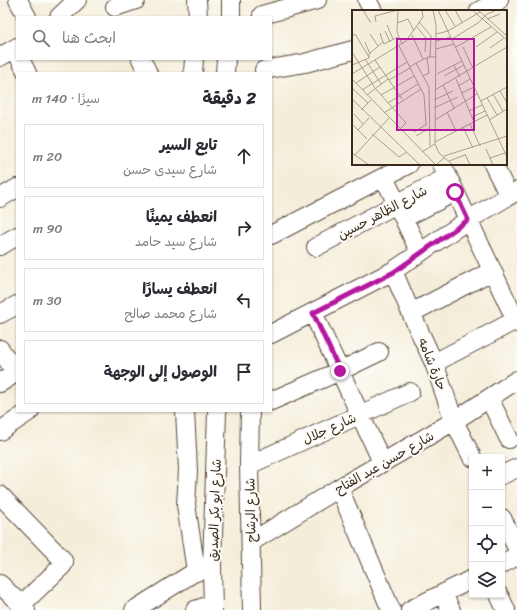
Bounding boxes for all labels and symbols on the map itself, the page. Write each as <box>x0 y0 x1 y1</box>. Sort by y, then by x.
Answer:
inset map <box>352 10 507 165</box>
street label: شارع الظاهر حسين <box>333 179 431 246</box>
route start <box>446 183 464 201</box>
street label: حارة شامه <box>411 334 454 394</box>
route end <box>331 362 349 380</box>
street label: شارع جلال <box>298 406 360 451</box>
street label: شارع حسن عبد الفتاح <box>330 424 438 500</box>
street label: شارع ابو بكر الصديق <box>201 458 228 562</box>
street label: شارع الرشاح <box>238 477 263 543</box>

